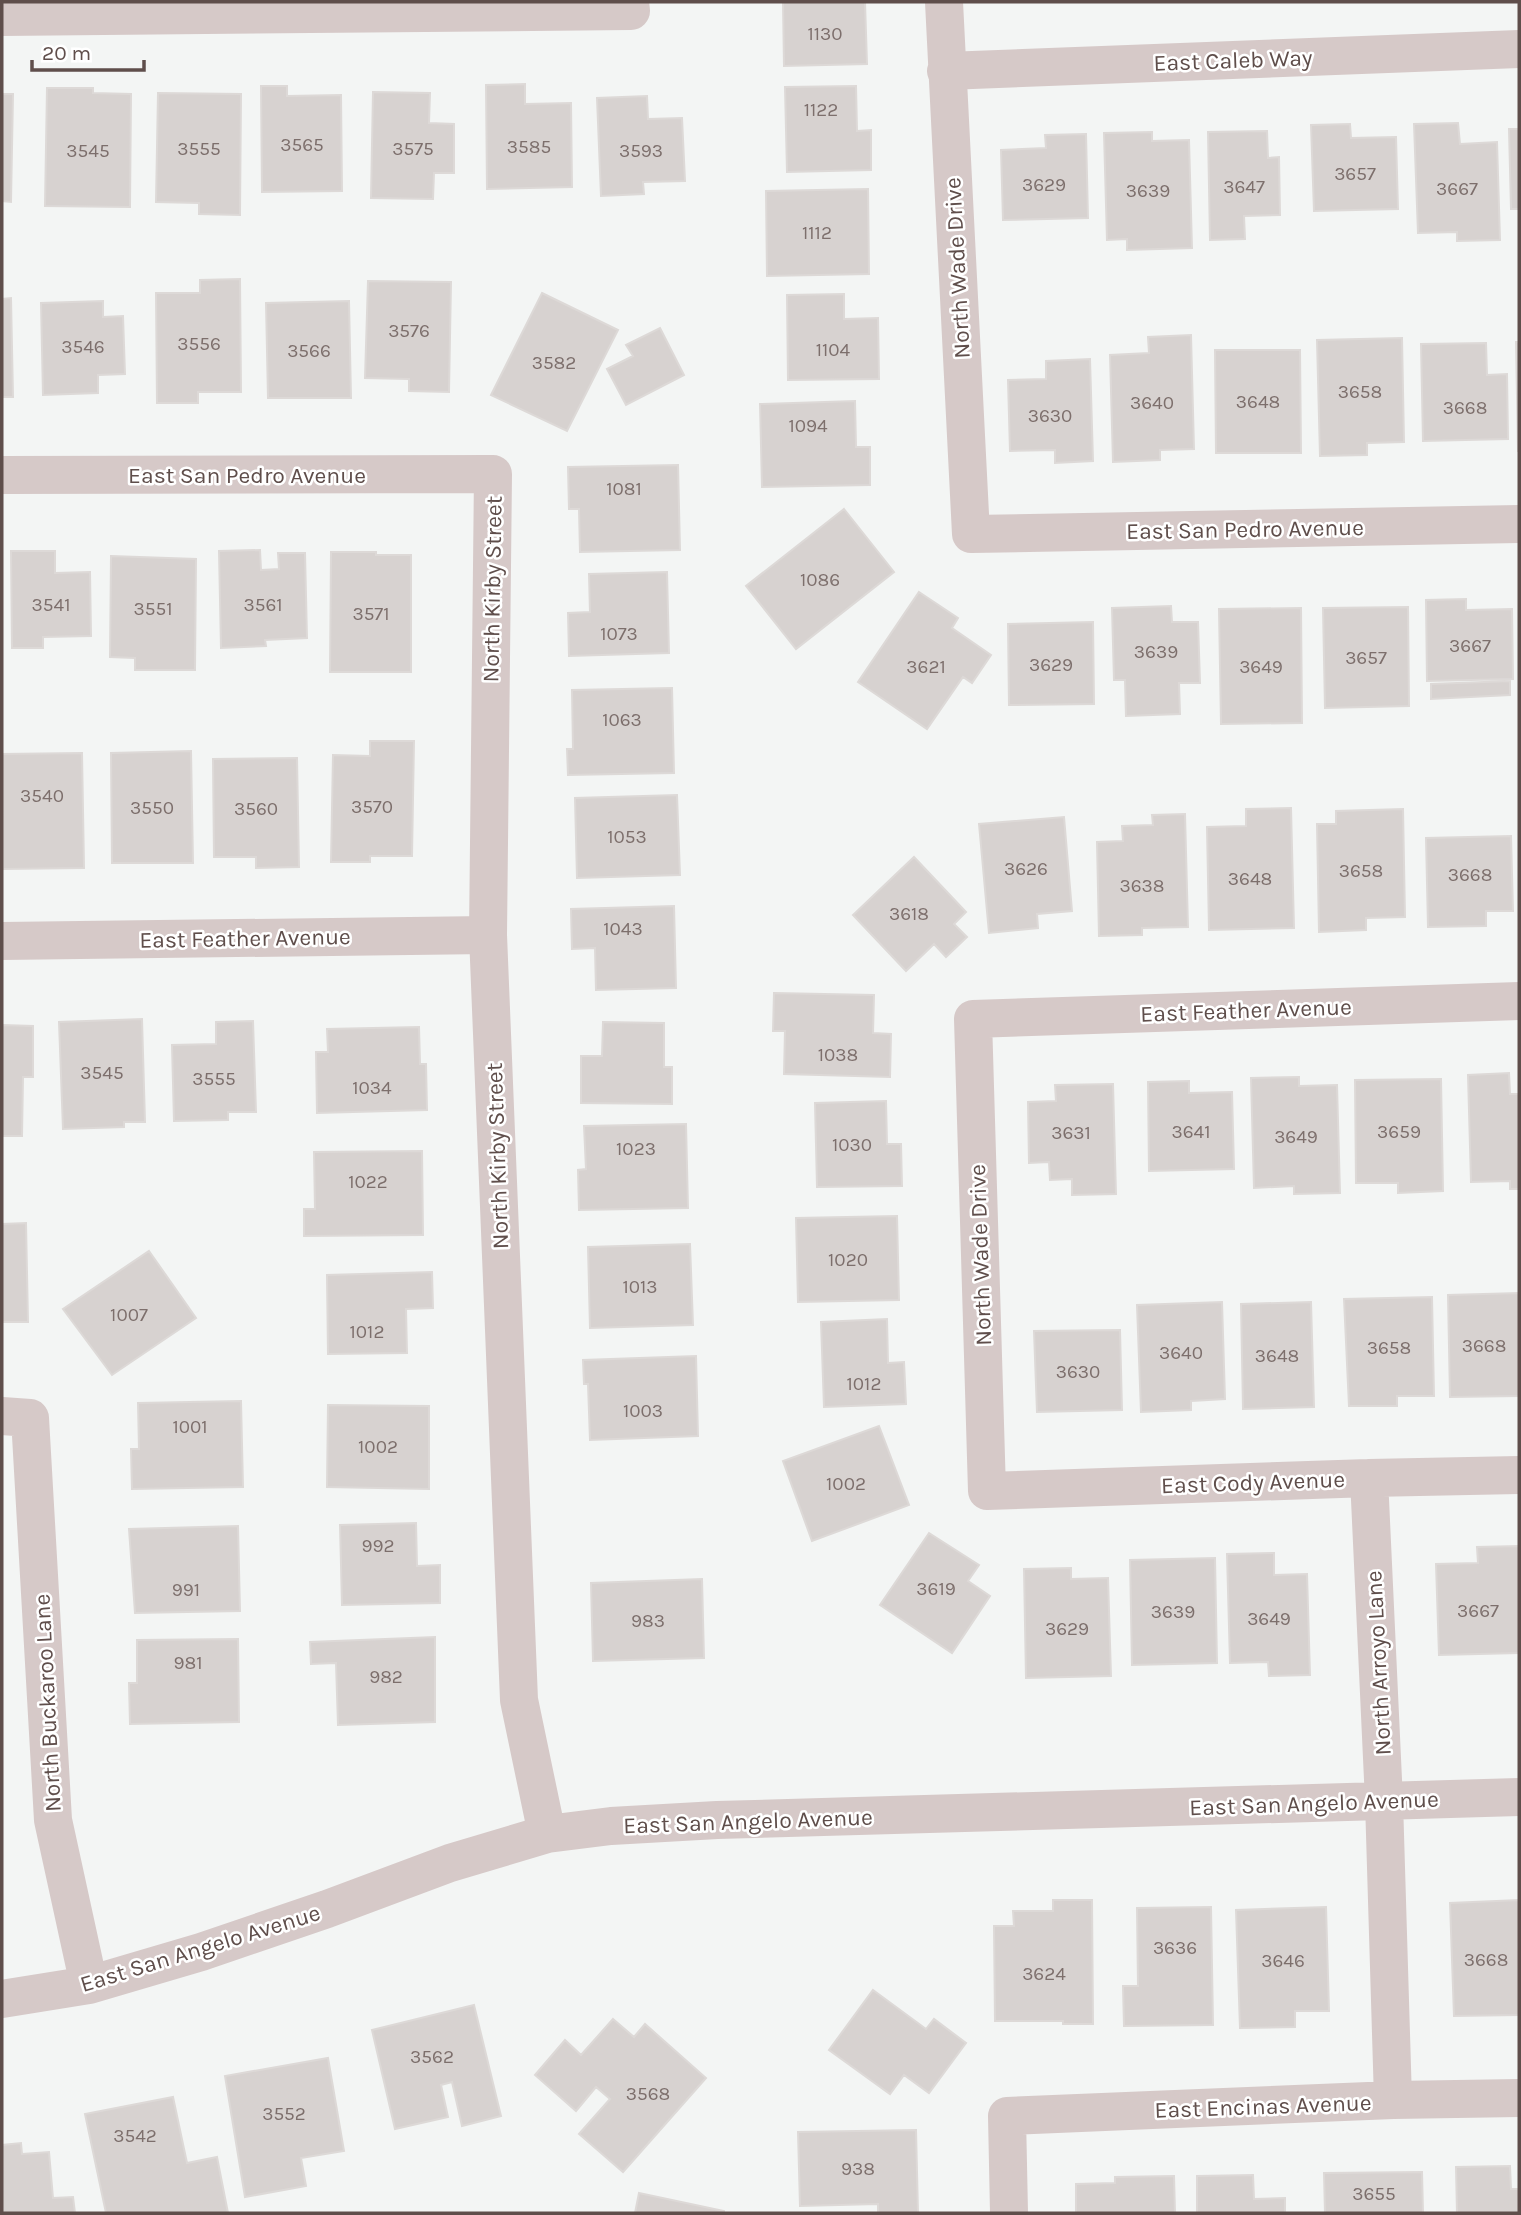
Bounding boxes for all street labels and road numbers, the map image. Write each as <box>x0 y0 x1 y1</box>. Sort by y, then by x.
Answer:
street label: East Caleb Way <box>1153 44 1313 77</box>
street label: North Wade Drive <box>939 177 976 359</box>
street label: East San Pedro Avenue <box>128 462 366 489</box>
street label: North Kirby Street <box>477 495 508 683</box>
street label: East San Pedro Avenue <box>1126 514 1364 545</box>
street label: East Feather Avenue <box>139 923 351 954</box>
street label: East Feather Avenue <box>1140 993 1352 1028</box>
street label: North Kirby Street <box>481 1062 514 1250</box>
street label: North Wade Drive <box>964 1164 997 1346</box>
street label: East Cody Avenue <box>1161 1466 1345 1499</box>
street label: North Arroyo Lane <box>1360 1570 1397 1756</box>
street label: North Buckaroo Lane <box>28 1593 67 1813</box>
street label: East San Angelo Avenue <box>1189 1786 1439 1821</box>
street label: East San Angelo Avenue <box>623 1804 873 1839</box>
street label: East San Angelo Avenue <box>77 1899 324 1998</box>
street label: East Encinas Avenue <box>1154 2089 1372 2124</box>

